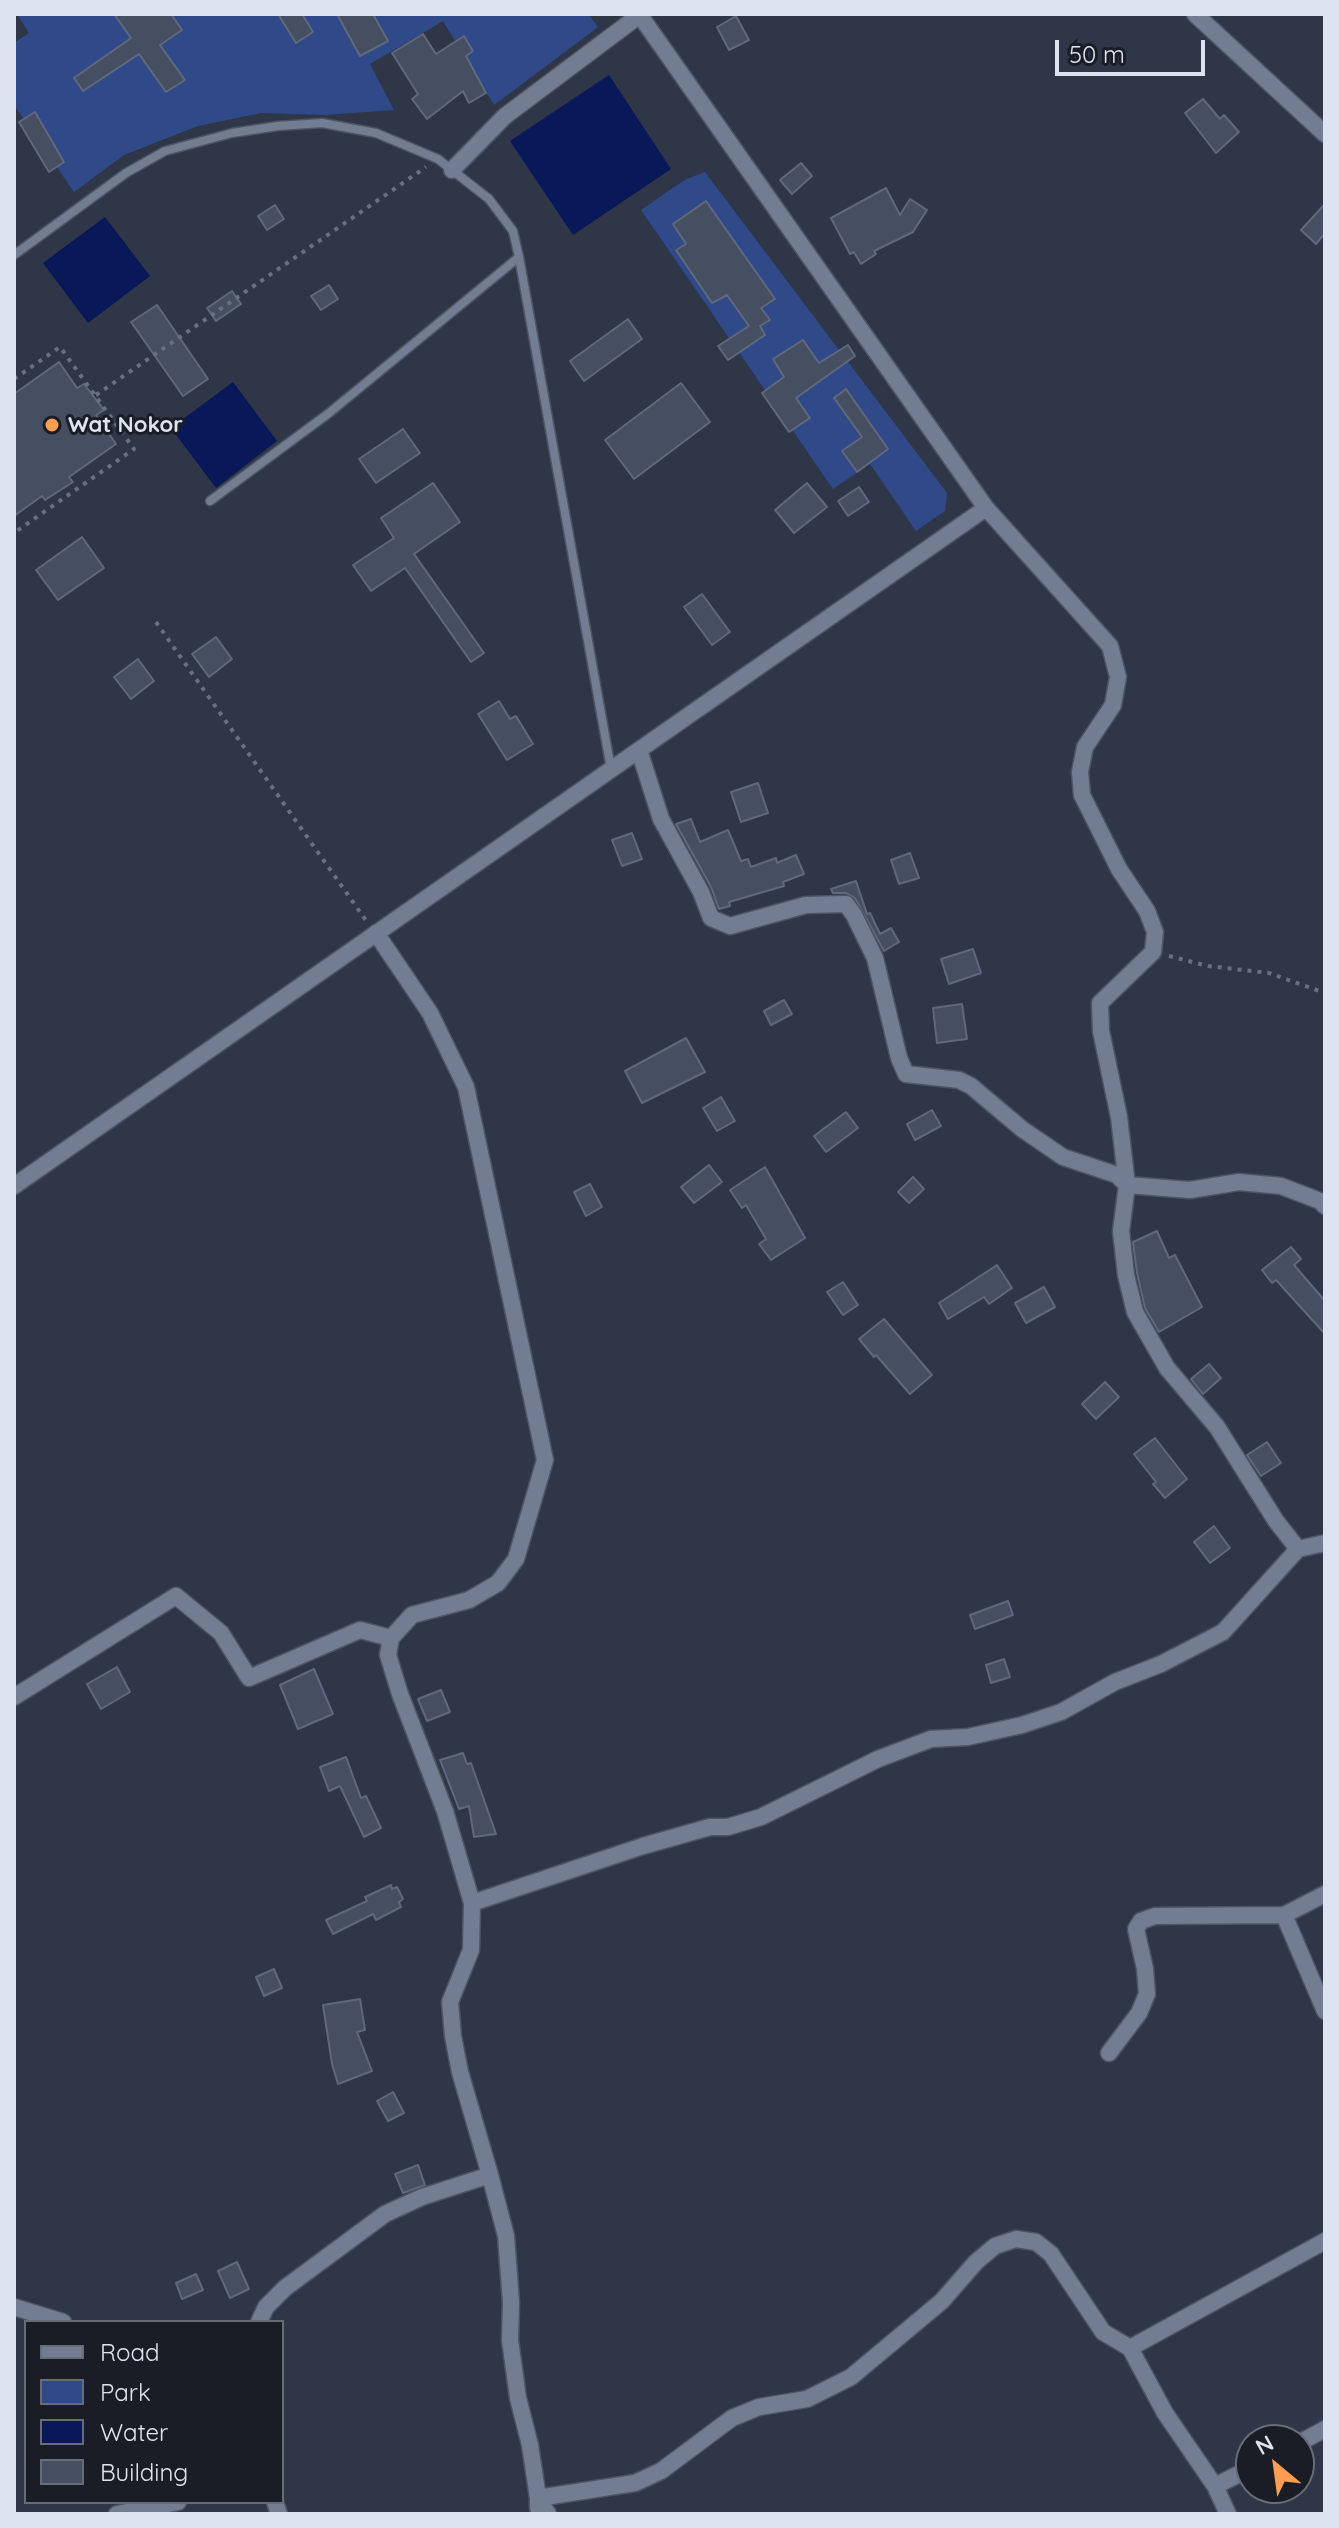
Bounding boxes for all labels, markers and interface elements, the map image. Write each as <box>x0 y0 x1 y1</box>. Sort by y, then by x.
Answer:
scale bar <box>1059 24 1209 74</box>
text: 50 m <box>1069 39 1125 69</box>
place label: Wat Nokor <box>68 412 183 438</box>
marker: Wat Nokor <box>43 416 61 434</box>
legend <box>24 2320 284 2504</box>
text: Road <box>100 2337 160 2367</box>
text: Park <box>100 2377 151 2407</box>
text: Water <box>100 2417 168 2447</box>
north arrow <box>1235 2424 1315 2504</box>
text: N <box>1250 2429 1278 2461</box>
text: Building <box>100 2457 188 2487</box>

